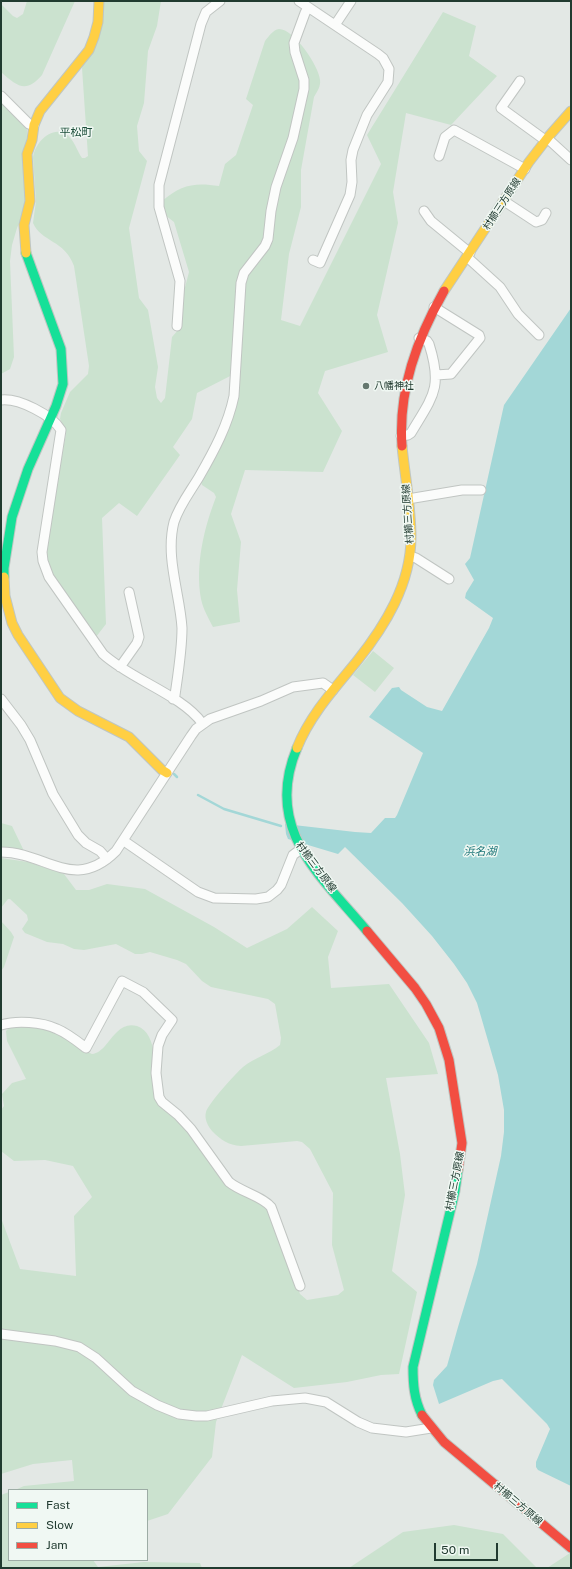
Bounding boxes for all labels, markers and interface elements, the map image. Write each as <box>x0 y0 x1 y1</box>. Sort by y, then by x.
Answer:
district label: 平松町 <box>60 126 92 140</box>
street label: 村櫛三方原線 <box>481 176 523 232</box>
place label: 八幡神社 <box>374 380 414 392</box>
marker: 八幡神社 <box>361 381 371 391</box>
street label: 村櫛三方原線 <box>400 484 416 544</box>
street label: 村櫛三方原線 <box>293 839 339 895</box>
water label: 浜名湖 <box>464 845 496 859</box>
street label: 村櫛三方原線 <box>443 1150 467 1212</box>
street label: 村櫛三方原線 <box>491 1480 545 1528</box>
legend <box>8 1489 148 1561</box>
text: Fast <box>46 1498 70 1512</box>
text: Slow <box>46 1518 73 1532</box>
scale bar <box>436 1535 500 1561</box>
text: Jam <box>46 1538 68 1552</box>
text: 50 m <box>441 1543 469 1557</box>

